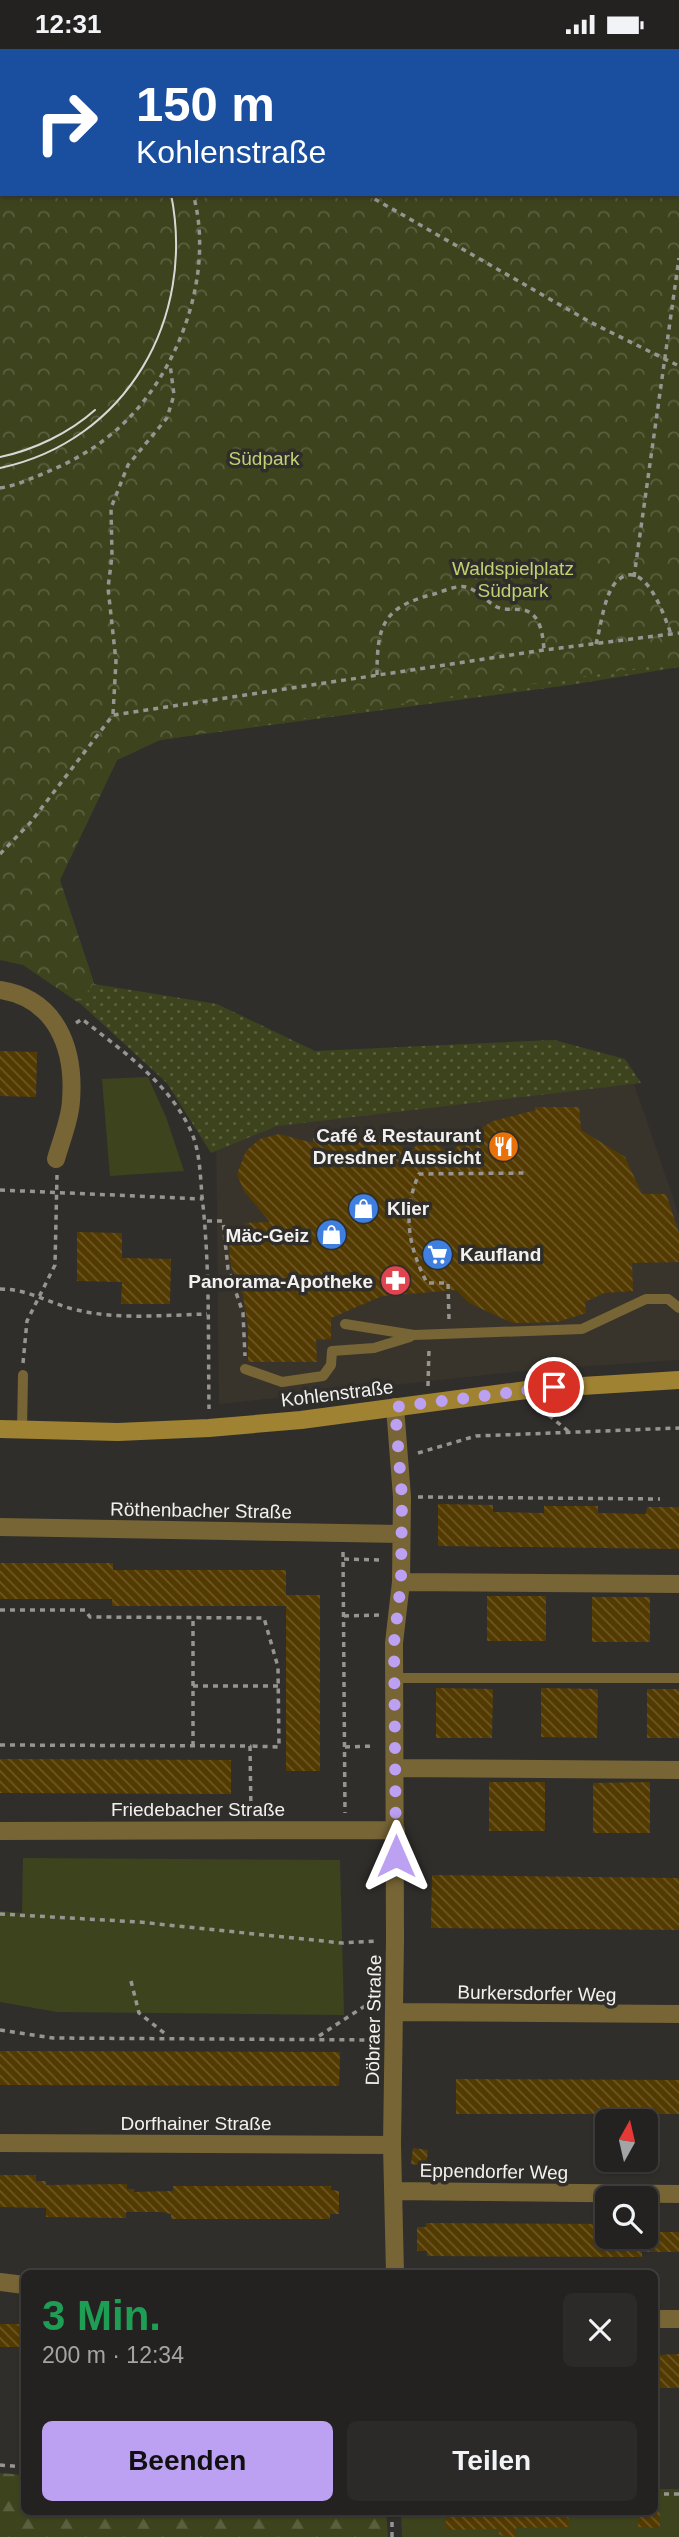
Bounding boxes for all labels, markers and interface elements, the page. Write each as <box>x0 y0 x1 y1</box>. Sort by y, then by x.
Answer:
text: 12:31 <box>35 9 102 39</box>
icon: right <box>21 77 112 168</box>
text: 150 m <box>136 77 275 131</box>
text: Kohlenstraße <box>136 134 326 170</box>
park label: Südpark <box>229 448 300 469</box>
park label: Waldspielplatz Südpark <box>452 558 574 601</box>
place label: Café & Restaurant Dresdner Aussicht <box>313 1125 482 1168</box>
restaurant icon: Café & Restaurant Dresdner Aussicht <box>487 1129 521 1163</box>
shop icon: Klier <box>347 1191 381 1225</box>
place label: Klier <box>387 1198 430 1219</box>
shop icon: Mäc-Geiz <box>315 1218 349 1252</box>
place label: Mäc-Geiz <box>226 1225 309 1246</box>
supermarket icon: Kaufland <box>420 1237 454 1271</box>
place label: Kaufland <box>460 1244 541 1265</box>
pharmacy icon: Panorama-Apotheke <box>379 1264 413 1298</box>
place label: Panorama-Apotheke <box>188 1271 373 1292</box>
pin <box>524 1357 584 1417</box>
icon: arrive <box>535 1368 573 1406</box>
street label: Kohlenstraße <box>280 1376 394 1411</box>
street label: Röthenbacher Straße <box>110 1498 292 1523</box>
street label: Friedebacher Straße <box>111 1799 285 1820</box>
position arrow <box>359 1819 433 1893</box>
street label: Döbraer Straße <box>362 1954 385 2086</box>
street label: Burkersdorfer Weg <box>457 1982 617 2005</box>
north arrow <box>595 2109 658 2172</box>
map controls <box>595 2109 658 2249</box>
street label: Dorfhainer Straße <box>120 2113 272 2134</box>
street label: Eppendorfer Weg <box>420 2160 568 2183</box>
button: search <box>595 2186 658 2249</box>
text: 3 Min. <box>42 2292 161 2339</box>
button: close <box>563 2293 637 2367</box>
text: 200 m · 12:34 <box>42 2342 184 2368</box>
button: Beenden <box>42 2421 333 2501</box>
button: Teilen <box>347 2421 637 2501</box>

